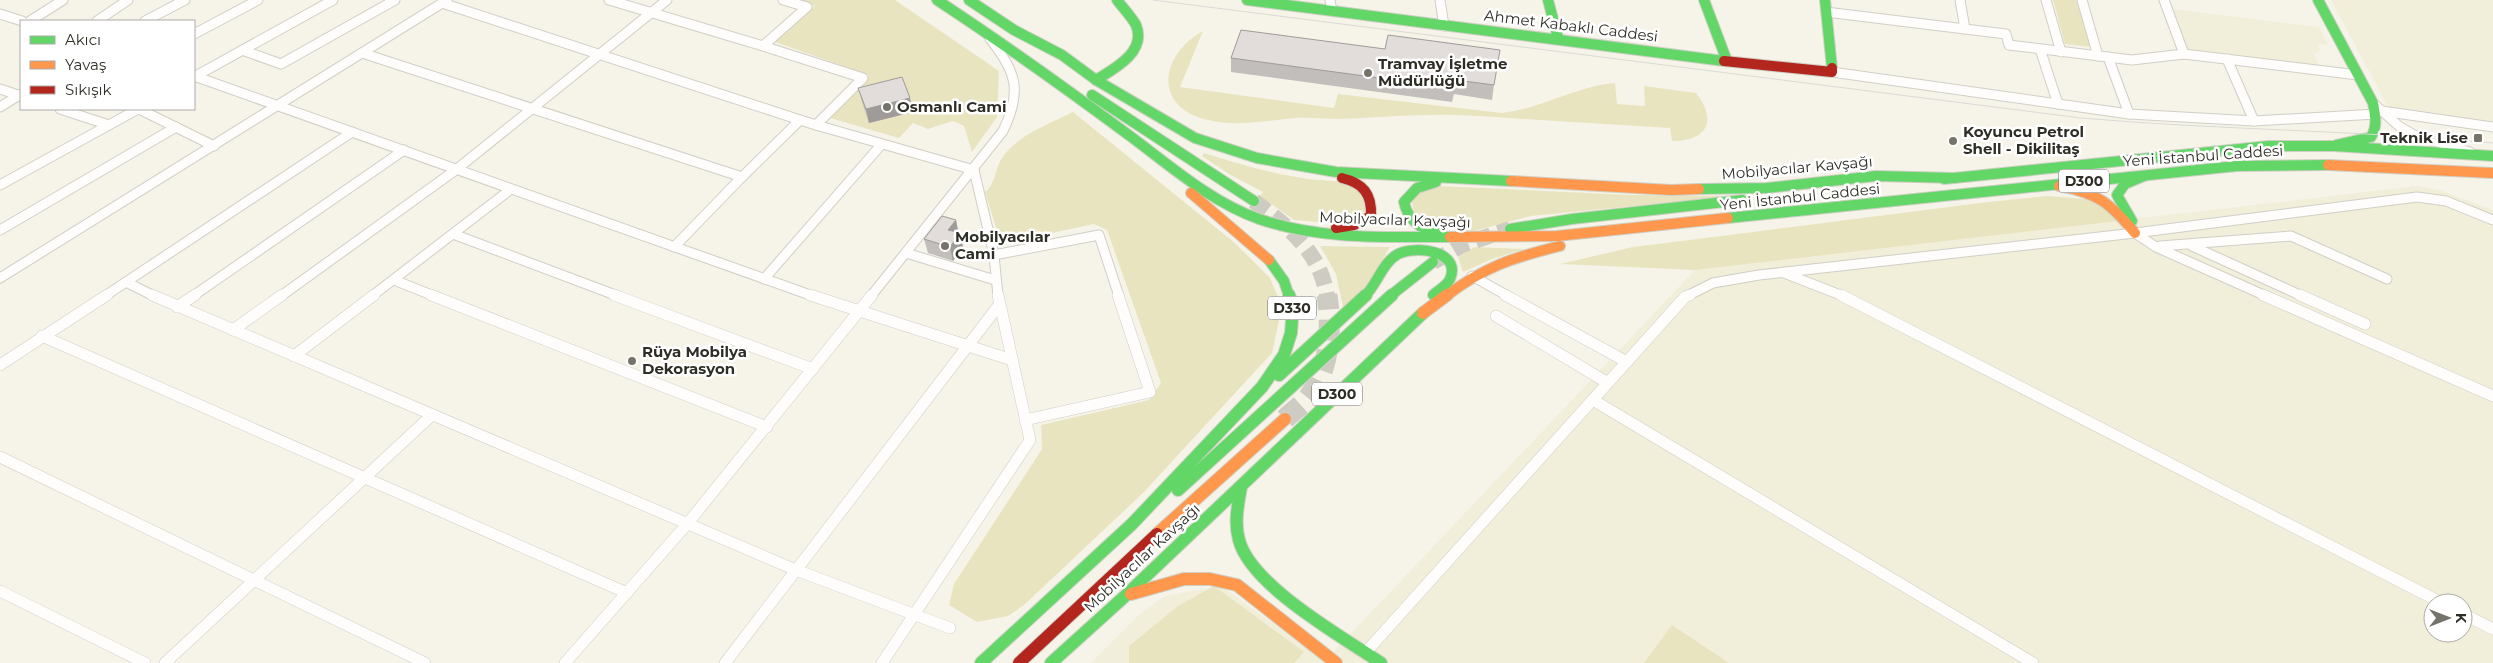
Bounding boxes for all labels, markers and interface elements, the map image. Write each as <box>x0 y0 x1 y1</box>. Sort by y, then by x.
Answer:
street label: Ahmet Kabaklı Caddesi <box>1483 5 1659 46</box>
legend <box>20 20 195 110</box>
text: Akıcı <box>65 30 101 49</box>
place label: Tramvay İşletme Müdürlüğü <box>1378 54 1507 90</box>
text: Yavaş <box>65 55 106 74</box>
marker: Tramvay İşletme Müdürlüğü <box>1362 67 1374 79</box>
text: Sıkışık <box>65 80 112 99</box>
place label: Osmanlı Cami <box>897 97 1007 116</box>
marker: Osmanlı Cami <box>881 101 893 113</box>
place label: Koyuncu Petrol Shell - Dikilitaş <box>1963 122 2084 158</box>
place label: Teknik Lise <box>2380 128 2468 147</box>
marker: Teknik Lise <box>2472 132 2484 144</box>
marker: Koyuncu Petrol Shell - Dikilitaş <box>1947 135 1959 147</box>
street label: Yeni İstanbul Caddesi <box>2122 140 2284 171</box>
street label: Mobilyacılar Kavşağı <box>1721 151 1873 184</box>
road number: D300 <box>2059 170 2109 192</box>
street label: Yeni İstanbul Caddesi <box>1719 179 1881 214</box>
street label: Mobilyacılar Kavşağı <box>1319 207 1471 232</box>
place label: Mobilyacılar Cami <box>955 227 1051 263</box>
marker: Mobilyacılar Cami <box>939 240 951 252</box>
road number: D330 <box>1268 296 1316 320</box>
place label: Rüya Mobilya Dekorasyon <box>642 342 747 378</box>
marker: Rüya Mobilya Dekorasyon <box>626 355 638 367</box>
road number: D300 <box>1312 382 1362 406</box>
street label: Mobilyacılar Kavşağı <box>1080 499 1204 616</box>
north arrow <box>2423 593 2473 643</box>
text: K <box>2452 613 2470 624</box>

